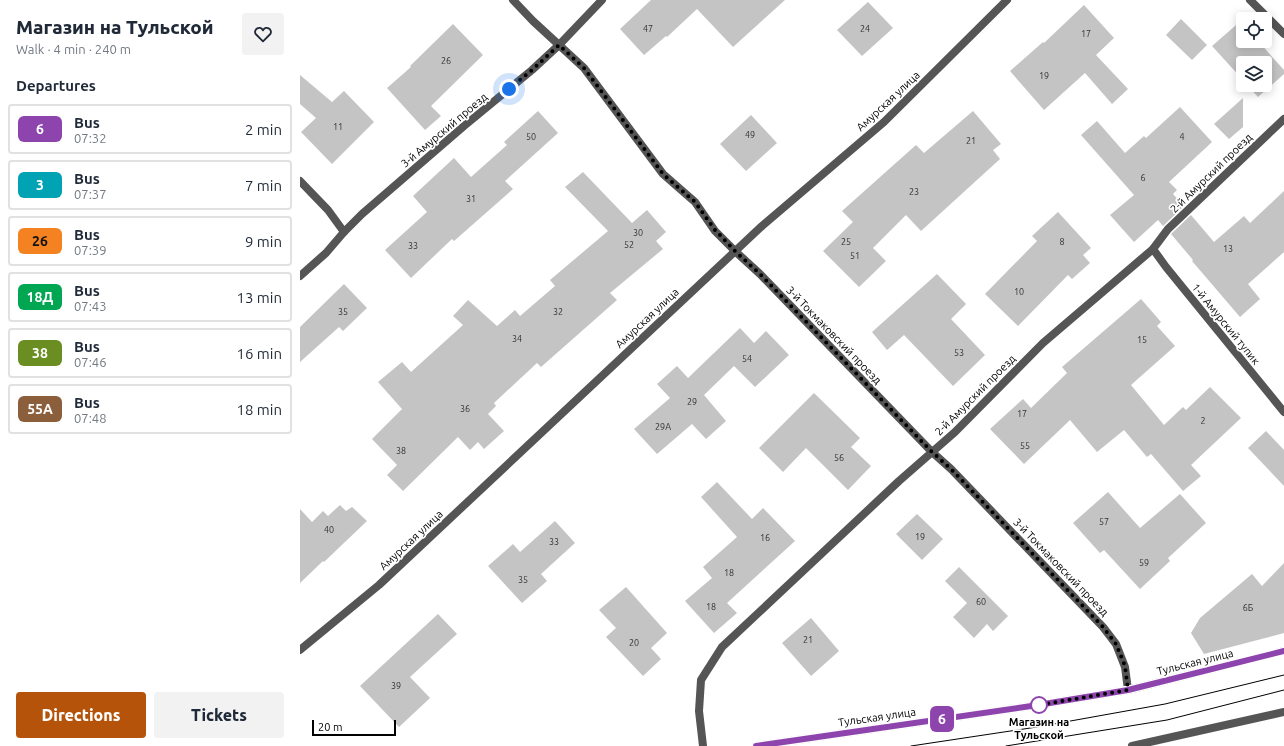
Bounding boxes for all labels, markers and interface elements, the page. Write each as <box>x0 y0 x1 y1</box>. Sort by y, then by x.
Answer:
map controls <box>1236 12 1272 92</box>
button: locate <box>1236 12 1272 48</box>
button: heart <box>242 13 284 55</box>
text: Магазин на Тульской <box>16 16 214 38</box>
house number: 47 <box>643 24 653 34</box>
house number: 24 <box>860 24 870 34</box>
house number: 17 <box>1081 29 1091 39</box>
text: Walk · 4 min · 240 m <box>16 42 131 56</box>
house number: 26 <box>441 56 451 66</box>
button: layers <box>1236 56 1272 92</box>
street label: Амурская улица <box>854 69 922 133</box>
house number: 19 <box>1039 71 1049 81</box>
text: Departures <box>16 77 96 94</box>
your location <box>499 79 519 99</box>
street label: 3-й Амурский проезд <box>399 90 490 170</box>
text: Bus <box>74 114 100 131</box>
text: 6 <box>36 121 44 137</box>
text: 2 min <box>245 121 282 138</box>
house number: 11 <box>333 122 343 132</box>
house number: 49 <box>745 130 755 140</box>
text: 07:32 <box>74 131 107 145</box>
street label: 2-й Амурский проезд <box>1168 131 1255 215</box>
house number: 50 <box>526 132 536 142</box>
house number: 4 <box>1179 132 1185 142</box>
house number: 21 <box>966 136 976 146</box>
text: Bus <box>74 170 100 187</box>
house number: 6 <box>1140 173 1146 183</box>
text: 3 <box>36 177 44 193</box>
text: 7 min <box>245 177 282 194</box>
text: 07:37 <box>74 187 107 201</box>
house number: 23 <box>909 187 919 197</box>
house number: 31 <box>466 194 476 204</box>
text: Bus <box>74 226 100 243</box>
house number: 30 <box>633 228 643 238</box>
text: 26 <box>32 233 48 249</box>
text: 9 min <box>245 233 282 250</box>
house number: 25 <box>841 237 851 247</box>
house number: 8 <box>1059 237 1065 247</box>
house number: 52 <box>624 240 634 250</box>
house number: 33 <box>408 241 418 251</box>
text: 07:39 <box>74 243 107 257</box>
house number: 13 <box>1223 244 1233 254</box>
house number: 51 <box>850 251 860 261</box>
street label: 1-й Амурский тупик <box>1190 281 1263 367</box>
text: Bus <box>74 282 100 299</box>
street label: 3-й Токмаковский проезд <box>784 284 884 387</box>
street label: Амурская улица <box>613 286 681 350</box>
house number: 10 <box>1014 287 1024 297</box>
text: 18Д <box>27 289 53 305</box>
text: 13 min <box>236 289 282 306</box>
text: 07:43 <box>74 299 107 313</box>
house number: 35 <box>338 307 348 317</box>
house number: 32 <box>553 307 563 317</box>
house number: 34 <box>512 334 522 344</box>
house number: 15 <box>1137 335 1147 345</box>
text: Bus <box>74 338 100 355</box>
text: 38 <box>32 345 48 361</box>
text: 16 min <box>236 345 282 362</box>
house number: 53 <box>954 348 964 358</box>
street label: 2-й Амурский проезд <box>932 352 1018 438</box>
house number: 54 <box>742 354 752 364</box>
text: 07:46 <box>74 355 107 369</box>
text: Bus <box>74 394 100 411</box>
house number: 29 <box>687 397 697 407</box>
text: 55А <box>27 401 53 417</box>
text: 18 min <box>236 401 282 418</box>
house number: 36 <box>460 404 470 414</box>
house number: 17 <box>1017 409 1027 419</box>
text: 07:48 <box>74 411 107 425</box>
house number: 2 <box>1200 416 1206 426</box>
house number: 29А <box>655 422 671 432</box>
house number: 55 <box>1020 441 1030 451</box>
house number: 38 <box>396 446 406 456</box>
house number: 56 <box>834 453 844 463</box>
street label: Амурская улица <box>377 508 445 572</box>
street label: 3-й Токмаковский проезд <box>1011 516 1111 619</box>
house number: 57 <box>1099 517 1109 527</box>
house number: 40 <box>324 525 334 535</box>
house number: 19 <box>915 532 925 542</box>
house number: 16 <box>760 533 770 543</box>
house number: 33 <box>549 537 559 547</box>
house number: 59 <box>1139 558 1149 568</box>
house number: 18 <box>724 568 734 578</box>
house number: 35 <box>518 575 528 585</box>
house number: 60 <box>976 597 986 607</box>
house number: 18 <box>706 602 716 612</box>
house number: 6Б <box>1243 603 1254 613</box>
house number: 21 <box>803 635 813 645</box>
house number: 20 <box>629 638 639 648</box>
street label: Тульская улица <box>1156 647 1234 677</box>
house number: 39 <box>391 681 401 691</box>
button: Directions <box>16 692 146 738</box>
button: Tickets <box>154 692 284 738</box>
marker: Магазин на Тульской <box>1030 696 1048 714</box>
street label: Тульская улица <box>837 706 917 728</box>
line badge: 6 <box>929 706 955 732</box>
text: 6 <box>938 711 946 727</box>
place label: Магазин на Тульской <box>1009 716 1069 741</box>
scale bar <box>312 718 396 737</box>
text: 20 m <box>318 721 342 733</box>

